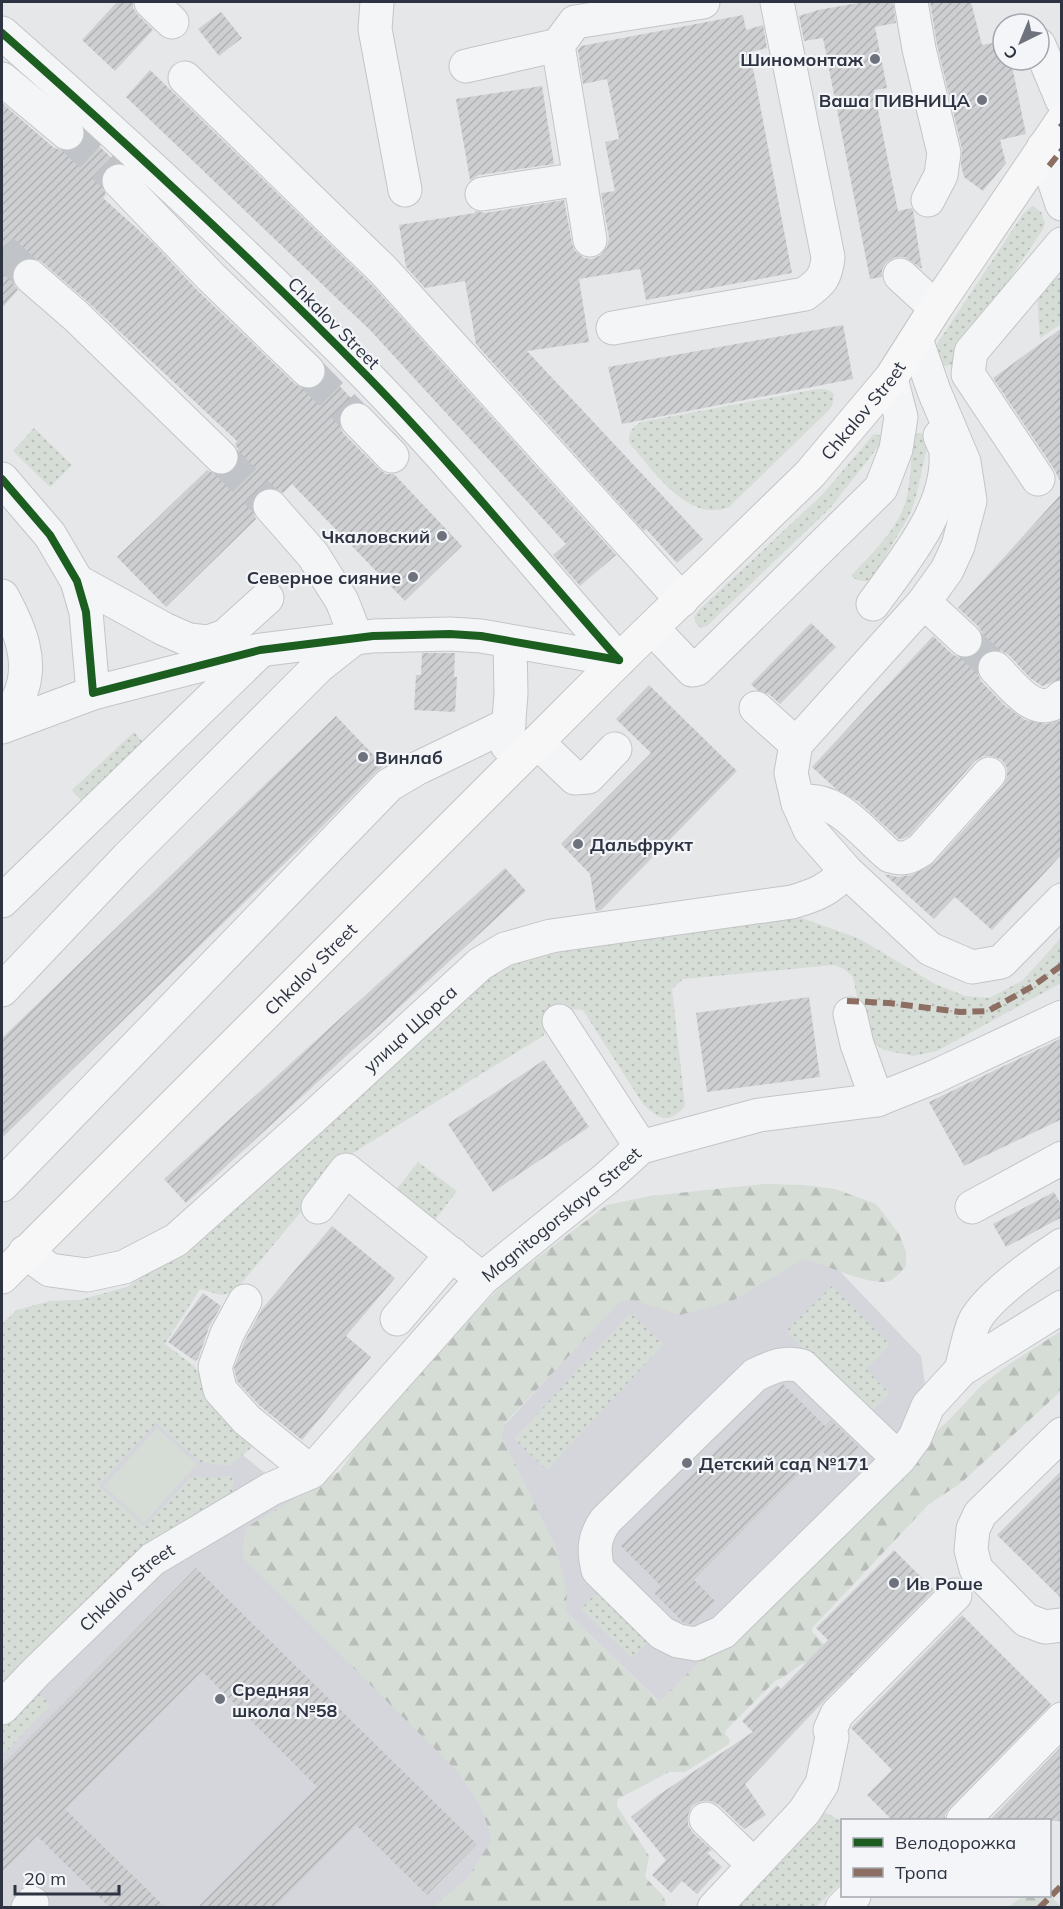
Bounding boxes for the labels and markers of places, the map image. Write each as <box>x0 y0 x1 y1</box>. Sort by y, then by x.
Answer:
place label: Шиномонтаж <box>740 48 864 71</box>
marker: Шиномонтаж <box>868 52 882 66</box>
place label: Ваша ПИВНИЦА <box>819 89 970 112</box>
marker: Ваша ПИВНИЦА <box>975 93 989 107</box>
place label: Чкаловский <box>321 525 430 548</box>
marker: Чкаловский <box>435 529 449 543</box>
place label: Северное сияние <box>247 566 401 589</box>
marker: Северное сияние <box>406 570 420 584</box>
place label: Винлаб <box>375 746 443 769</box>
marker: Винлаб <box>356 750 370 764</box>
place label: Дальфрукт <box>590 833 693 856</box>
marker: Дальфрукт <box>571 837 585 851</box>
place label: Детский сад №171 <box>699 1452 869 1475</box>
marker: Детский сад №171 <box>680 1456 694 1470</box>
place label: Ив Роше <box>906 1572 983 1595</box>
marker: Ив Роше <box>887 1576 901 1590</box>
place label: Средняя школа №58 <box>232 1678 337 1722</box>
marker: Средняя школа №58 <box>213 1692 227 1706</box>

